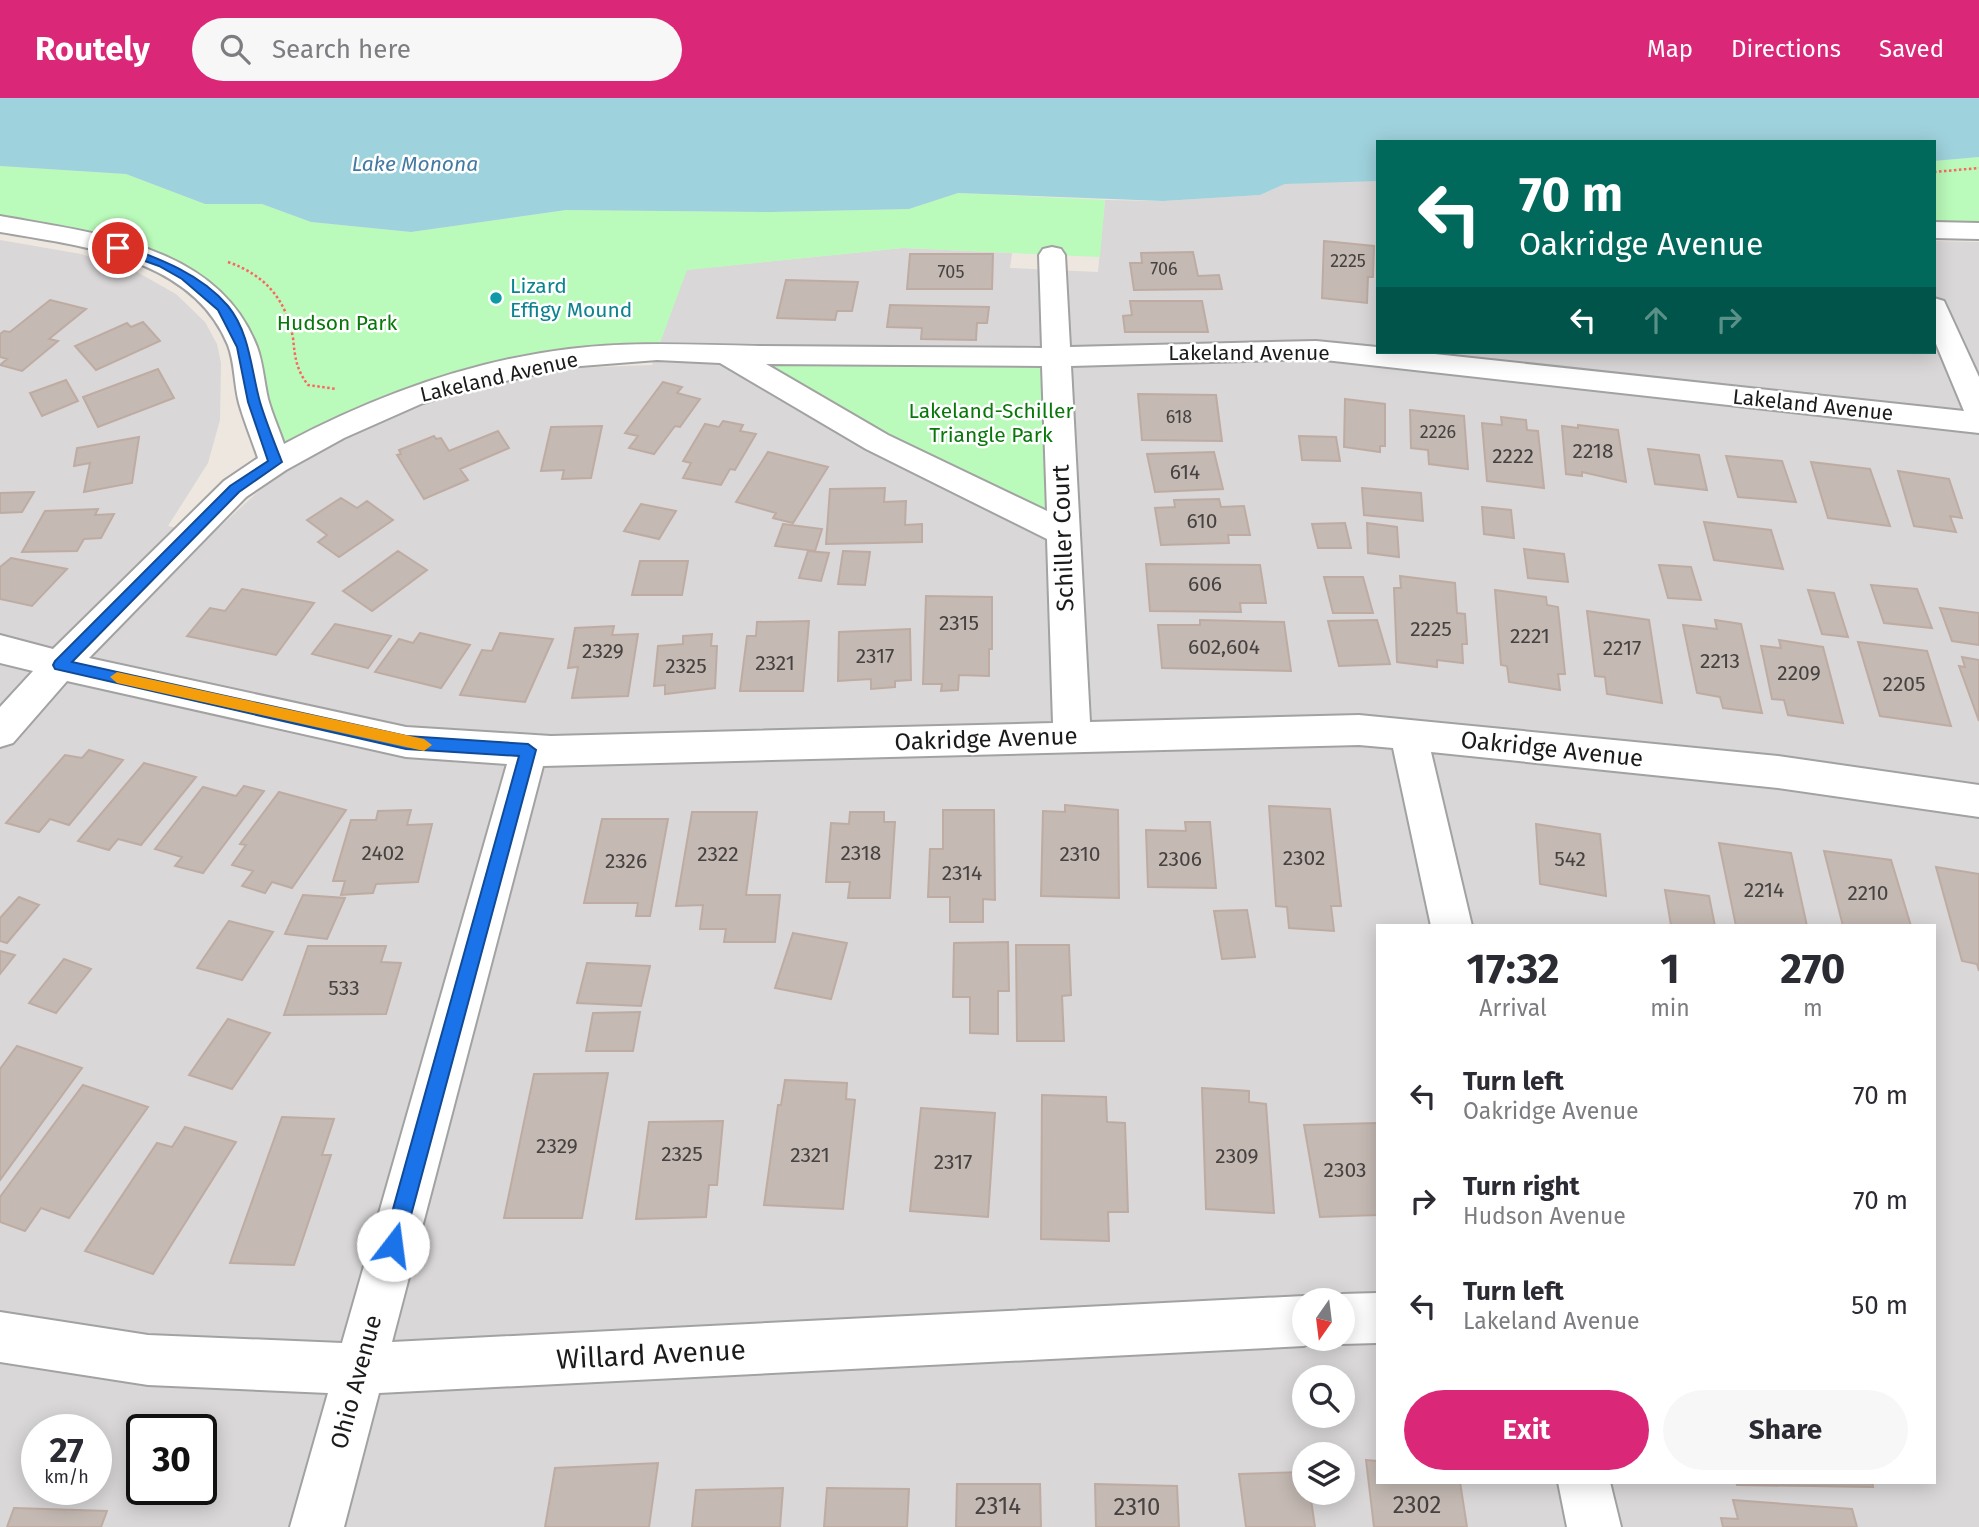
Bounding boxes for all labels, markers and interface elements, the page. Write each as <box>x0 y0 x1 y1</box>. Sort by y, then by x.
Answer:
search box <box>192 18 682 81</box>
text: Routely <box>35 29 150 69</box>
icon: search <box>216 30 254 68</box>
text: Search here <box>272 34 411 65</box>
text: Map <box>1647 35 1693 63</box>
text: Directions <box>1731 35 1841 63</box>
text: Saved <box>1879 35 1944 63</box>
water label: Lake Monona <box>352 151 478 177</box>
text: 70 m <box>1519 165 1623 224</box>
icon: left <box>1404 168 1495 259</box>
pin <box>88 218 148 278</box>
text: Oakridge Avenue <box>1519 225 1763 263</box>
icon: arrive <box>99 229 137 267</box>
house number: 2225 <box>1330 250 1366 272</box>
house number: 706 <box>1150 258 1178 280</box>
house number: 705 <box>938 261 964 283</box>
place label: Lizard Effigy Mound <box>510 273 632 323</box>
marker: Lizard Effigy Mound <box>488 290 504 306</box>
icon: left <box>1564 301 1602 339</box>
icon: ahead <box>1637 301 1675 339</box>
icon: right <box>1710 301 1748 339</box>
park label: Hudson Park <box>277 310 397 336</box>
street label: Lakeland Avenue <box>1168 340 1330 366</box>
street label: Lakeland Avenue <box>418 346 580 408</box>
street label: Lakeland Avenue <box>1731 384 1895 426</box>
park label: Lakeland-Schiller Triangle Park <box>908 398 1074 448</box>
house number: 618 <box>1166 406 1192 428</box>
house number: 2226 <box>1420 421 1456 443</box>
house number: 2218 <box>1573 438 1613 464</box>
house number: 2222 <box>1492 443 1534 469</box>
house number: 614 <box>1170 459 1200 485</box>
street label: Schiller Court <box>1046 464 1080 612</box>
house number: 610 <box>1187 508 1217 534</box>
house number: 606 <box>1188 571 1222 597</box>
house number: 2315 <box>939 610 979 636</box>
house number: 2225 <box>1410 616 1452 642</box>
house number: 2221 <box>1510 623 1550 649</box>
house number: 602,604 <box>1188 634 1260 660</box>
house number: 2217 <box>1603 635 1641 661</box>
house number: 2329 <box>582 638 624 664</box>
house number: 2317 <box>856 643 894 669</box>
house number: 2213 <box>1700 648 1740 674</box>
house number: 2321 <box>755 650 795 676</box>
house number: 2325 <box>665 653 707 679</box>
house number: 2209 <box>1777 660 1821 686</box>
house number: 2205 <box>1882 671 1926 697</box>
street label: Oakridge Avenue <box>894 722 1078 756</box>
street label: Oakridge Avenue <box>1459 725 1645 773</box>
house number: 2402 <box>362 840 404 866</box>
house number: 2318 <box>841 840 881 866</box>
house number: 2322 <box>697 841 739 867</box>
house number: 2310 <box>1059 841 1101 867</box>
house number: 2302 <box>1283 845 1325 871</box>
house number: 2306 <box>1158 846 1202 872</box>
house number: 542 <box>1554 846 1586 872</box>
house number: 2326 <box>605 848 647 874</box>
house number: 2314 <box>942 860 982 886</box>
house number: 2214 <box>1744 877 1784 903</box>
house number: 2210 <box>1847 880 1889 906</box>
text: 17:32 <box>1467 944 1560 994</box>
text: 1 <box>1660 944 1680 994</box>
text: 270 <box>1780 944 1845 994</box>
house number: 533 <box>328 975 360 1001</box>
text: Arrival <box>1479 994 1547 1022</box>
text: min <box>1650 994 1690 1022</box>
text: m <box>1803 994 1823 1022</box>
text: Turn left <box>1463 1066 1564 1097</box>
icon: left <box>1404 1077 1442 1115</box>
text: 70 m <box>1853 1080 1908 1111</box>
text: Oakridge Avenue <box>1463 1097 1639 1125</box>
house number: 2329 <box>536 1133 578 1159</box>
house number: 2325 <box>661 1141 703 1167</box>
house number: 2321 <box>790 1142 830 1168</box>
house number: 2309 <box>1215 1143 1259 1169</box>
house number: 2317 <box>934 1149 972 1175</box>
house number: 2303 <box>1324 1157 1366 1183</box>
text: Turn right <box>1463 1171 1580 1202</box>
icon: right <box>1404 1182 1442 1220</box>
text: 70 m <box>1853 1185 1908 1216</box>
text: Hudson Avenue <box>1463 1202 1626 1230</box>
position arrow <box>356 1208 430 1282</box>
text: Turn left <box>1463 1276 1564 1307</box>
icon: left <box>1404 1287 1442 1325</box>
north arrow <box>1292 1288 1354 1351</box>
map controls <box>1292 1288 1355 1505</box>
text: 50 m <box>1851 1290 1908 1321</box>
text: Lakeland Avenue <box>1463 1307 1640 1335</box>
street label: Ohio Avenue <box>325 1312 387 1452</box>
street label: Willard Avenue <box>555 1333 747 1376</box>
button: search <box>1292 1365 1355 1428</box>
button: Exit <box>1404 1390 1649 1470</box>
button: Share <box>1663 1390 1908 1470</box>
speed limit sign: 30 <box>126 1414 217 1505</box>
text: 27 <box>49 1429 84 1471</box>
button: layers <box>1292 1442 1355 1505</box>
text: km/h <box>44 1466 89 1488</box>
house number: 2302 <box>1393 1491 1441 1519</box>
house number: 2314 <box>975 1492 1021 1520</box>
house number: 2310 <box>1114 1493 1160 1521</box>

